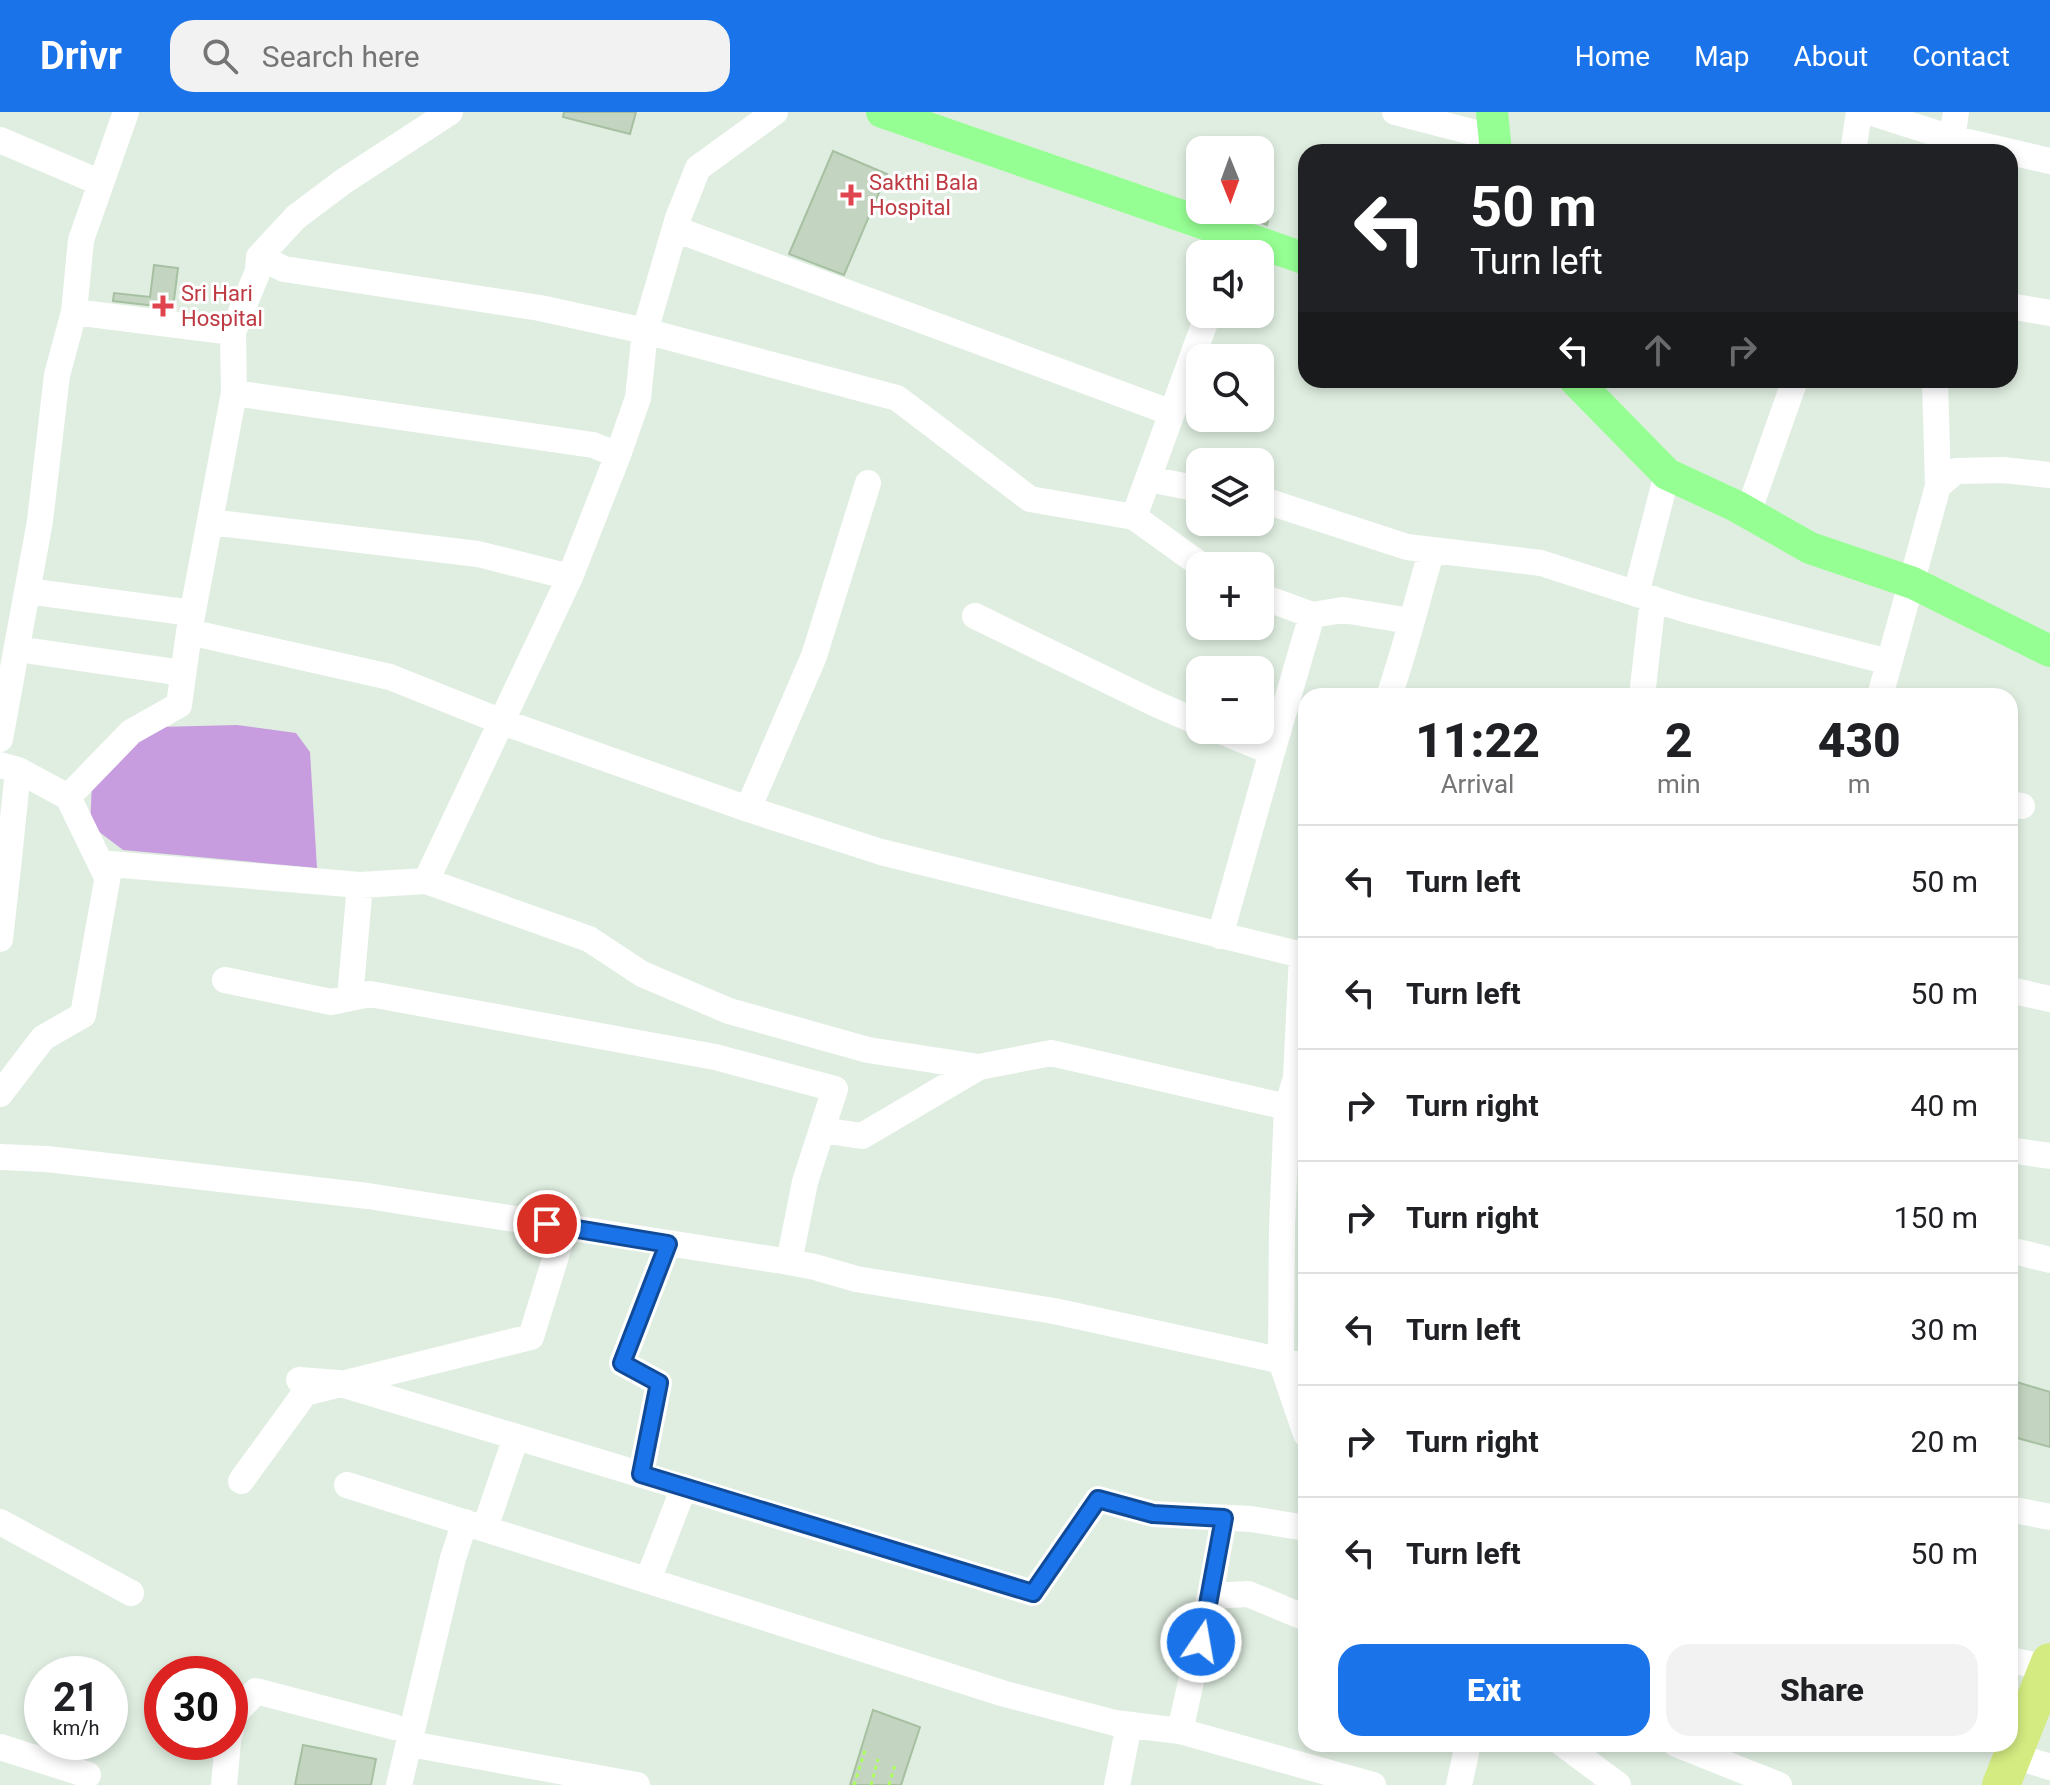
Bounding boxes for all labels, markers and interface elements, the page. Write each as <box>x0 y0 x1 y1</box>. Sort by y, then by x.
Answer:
search box <box>170 20 730 92</box>
text: Drivr <box>40 34 122 78</box>
icon: search <box>198 34 242 78</box>
text: Search here <box>262 39 420 74</box>
text: Home <box>1575 40 1650 73</box>
text: Map <box>1694 40 1750 73</box>
text: About <box>1794 40 1868 73</box>
text: Contact <box>1912 40 2010 73</box>
north arrow <box>1186 136 1274 224</box>
map controls <box>1186 136 1274 744</box>
place label: Sakthi Bala Hospital <box>869 170 978 220</box>
text: 50 m <box>1470 174 1597 240</box>
icon: left <box>1338 176 1442 280</box>
marker: Sakthi Bala Hospital <box>840 184 862 206</box>
button: sound <box>1186 240 1274 328</box>
text: Turn left <box>1470 241 1603 283</box>
place label: Sri Hari Hospital <box>181 281 263 331</box>
marker: Sri Hari Hospital <box>152 295 174 317</box>
icon: left <box>1552 328 1596 372</box>
icon: ahead <box>1636 328 1680 372</box>
icon: right <box>1720 328 1764 372</box>
button: search <box>1186 344 1274 432</box>
button: layers <box>1186 448 1274 536</box>
button: + <box>1186 552 1274 640</box>
button: − <box>1186 656 1274 744</box>
text: 11:22 <box>1415 712 1540 769</box>
text: 2 <box>1665 712 1693 769</box>
text: 430 <box>1818 712 1901 769</box>
text: Arrival <box>1441 769 1514 799</box>
text: min <box>1657 769 1701 799</box>
text: m <box>1848 769 1871 799</box>
icon: left <box>1338 859 1382 903</box>
text: Turn left <box>1406 864 1521 899</box>
text: 50 m <box>1911 864 1978 899</box>
icon: left <box>1338 971 1382 1015</box>
text: Turn left <box>1406 976 1521 1011</box>
text: 50 m <box>1911 976 1978 1011</box>
icon: right <box>1338 1083 1382 1127</box>
text: Turn right <box>1406 1088 1539 1123</box>
text: 40 m <box>1911 1088 1978 1123</box>
pin <box>513 1190 581 1258</box>
icon: right <box>1338 1195 1382 1239</box>
text: Turn right <box>1406 1200 1539 1235</box>
text: 150 m <box>1894 1200 1978 1235</box>
icon: arrive <box>525 1202 569 1246</box>
icon: left <box>1338 1307 1382 1351</box>
text: Turn left <box>1406 1312 1521 1347</box>
text: 30 m <box>1911 1312 1978 1347</box>
icon: right <box>1338 1419 1382 1463</box>
text: Turn right <box>1406 1424 1539 1459</box>
text: 20 m <box>1911 1424 1978 1459</box>
icon: left <box>1338 1531 1382 1575</box>
text: Turn left <box>1406 1536 1521 1571</box>
text: 50 m <box>1911 1536 1978 1571</box>
position arrow <box>1159 1600 1243 1684</box>
button: Exit <box>1338 1644 1650 1736</box>
button: Share <box>1666 1644 1978 1736</box>
speed limit sign: 30 <box>144 1656 248 1760</box>
text: 21 <box>53 1674 99 1721</box>
text: km/h <box>53 1716 99 1740</box>

